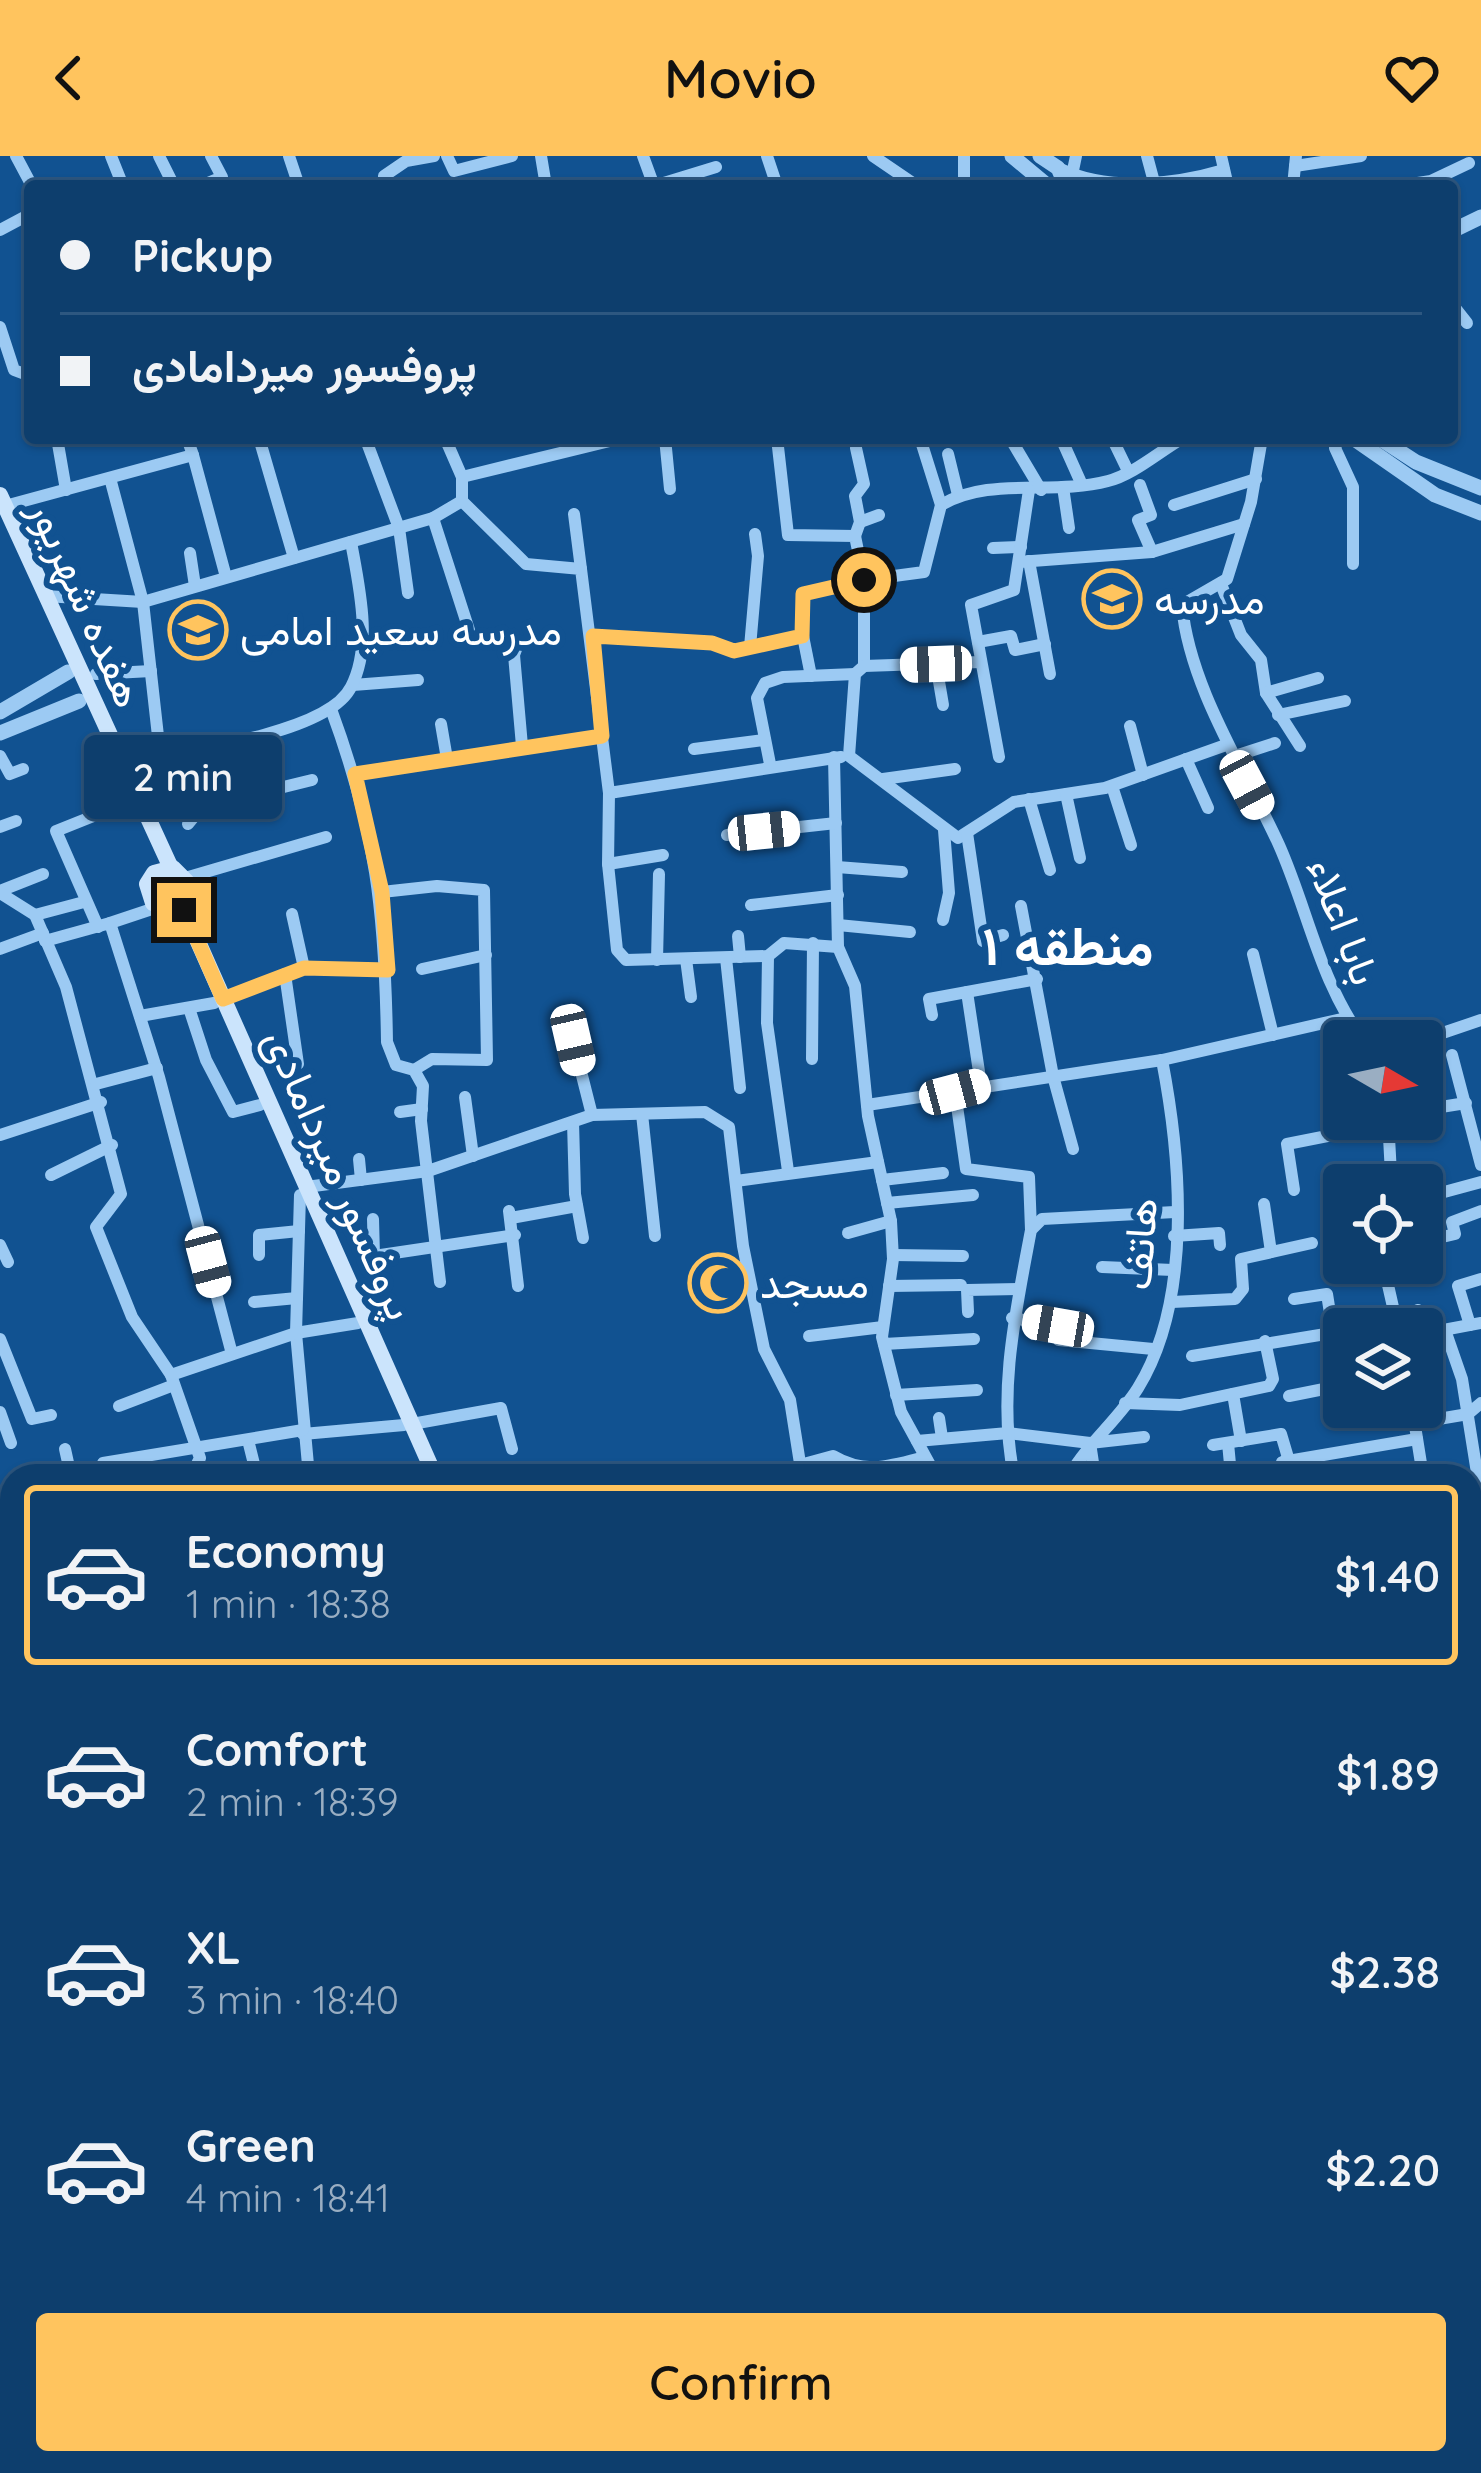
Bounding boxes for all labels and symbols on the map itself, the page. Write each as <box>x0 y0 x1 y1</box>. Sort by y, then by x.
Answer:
street label: هفده شهریور <box>17 490 157 715</box>
route start <box>837 553 891 607</box>
school or university icon: مدرسه <box>1081 568 1143 630</box>
place label: مدرسه <box>1154 572 1265 626</box>
school or university icon: مدرسه سعید امامی <box>167 599 229 661</box>
place label: مدرسه سعید امامی <box>240 603 562 657</box>
car <box>899 645 973 683</box>
callout: 2 min <box>85 736 283 820</box>
car <box>1214 745 1280 825</box>
car <box>726 809 802 853</box>
street label: بابا اعلاء <box>1296 850 1393 992</box>
route end <box>157 883 211 937</box>
district label: منطقه ۱ <box>982 911 1154 979</box>
car <box>547 1001 599 1079</box>
street label: پروفسور میردامادی <box>250 1020 428 1329</box>
north arrow <box>1323 1020 1443 1140</box>
car <box>916 1065 994 1119</box>
street label: هاتف <box>1109 1196 1168 1292</box>
car <box>181 1223 235 1301</box>
mosque icon: مسجد <box>687 1252 749 1314</box>
place label: مسجد <box>760 1256 869 1309</box>
car <box>1019 1302 1097 1350</box>

